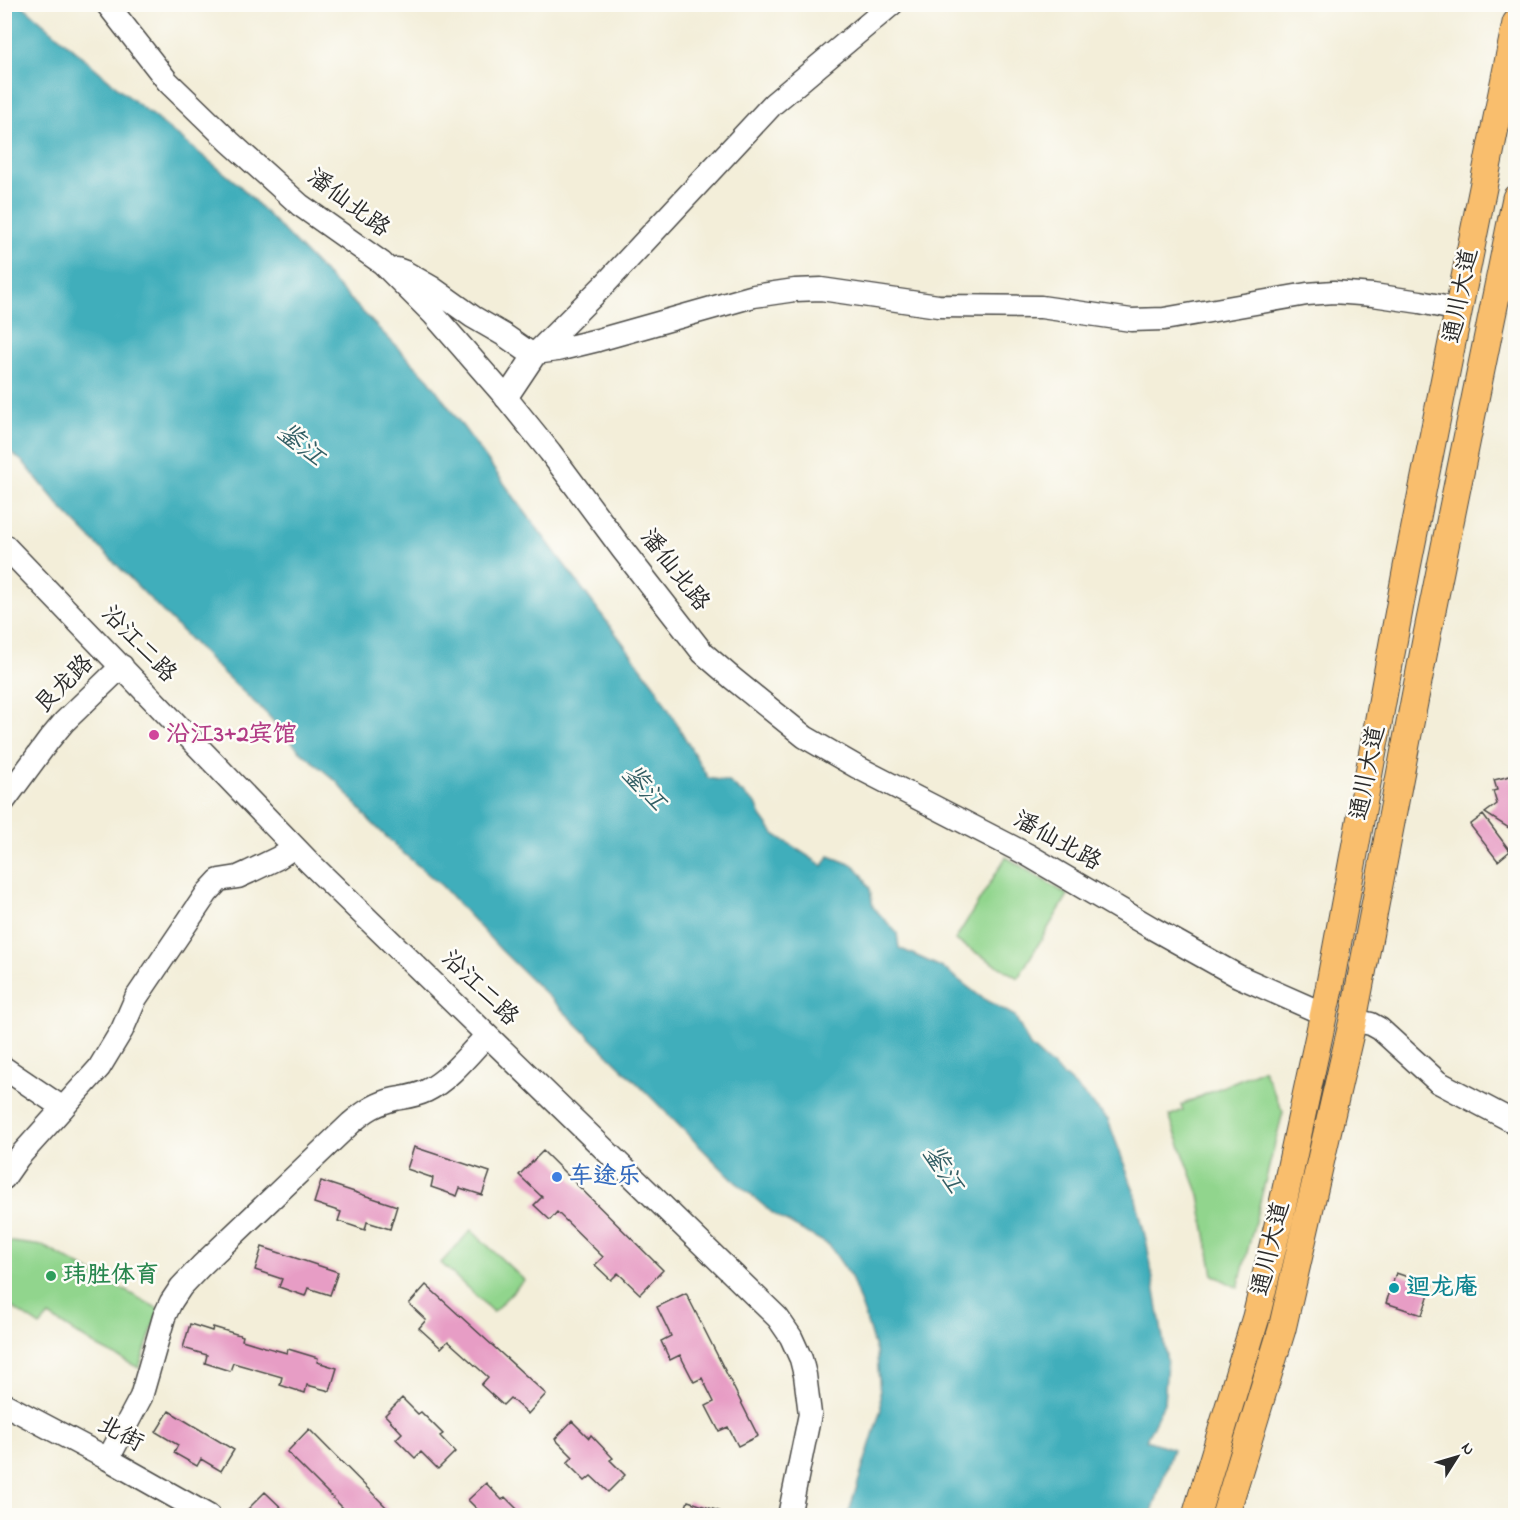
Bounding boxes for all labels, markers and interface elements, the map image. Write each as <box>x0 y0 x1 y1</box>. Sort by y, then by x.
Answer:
street label: 潘仙北路 <box>299 161 397 247</box>
street label: 通川大道 <box>1436 246 1488 346</box>
water label: 鉴江 <box>268 415 333 478</box>
street label: 潘仙北路 <box>631 522 717 620</box>
street label: 沿江二路 <box>92 598 184 692</box>
street label: 艮龙路 <box>27 647 103 723</box>
place label: 沿江3+2宾馆 <box>166 718 297 753</box>
street label: 通川大道 <box>1343 723 1395 823</box>
marker: 沿江3+2宾馆 <box>147 728 161 742</box>
water label: 鉴江 <box>611 757 675 822</box>
street label: 潘仙北路 <box>1007 803 1107 881</box>
street label: 沿江二路 <box>432 943 526 1035</box>
water label: 鉴江 <box>912 1138 973 1203</box>
place label: 车途乐 <box>569 1160 641 1195</box>
marker: 车途乐 <box>550 1170 564 1184</box>
street label: 通川大道 <box>1244 1198 1300 1300</box>
place label: 玮胜体育 <box>63 1259 159 1294</box>
marker: 玮胜体育 <box>44 1269 58 1283</box>
place label: 迴龙庵 <box>1406 1271 1478 1306</box>
marker: 迴龙庵 <box>1387 1281 1401 1295</box>
street label: 北街 <box>91 1408 149 1462</box>
north arrow <box>1427 1427 1487 1487</box>
text: N <box>1455 1438 1480 1461</box>

